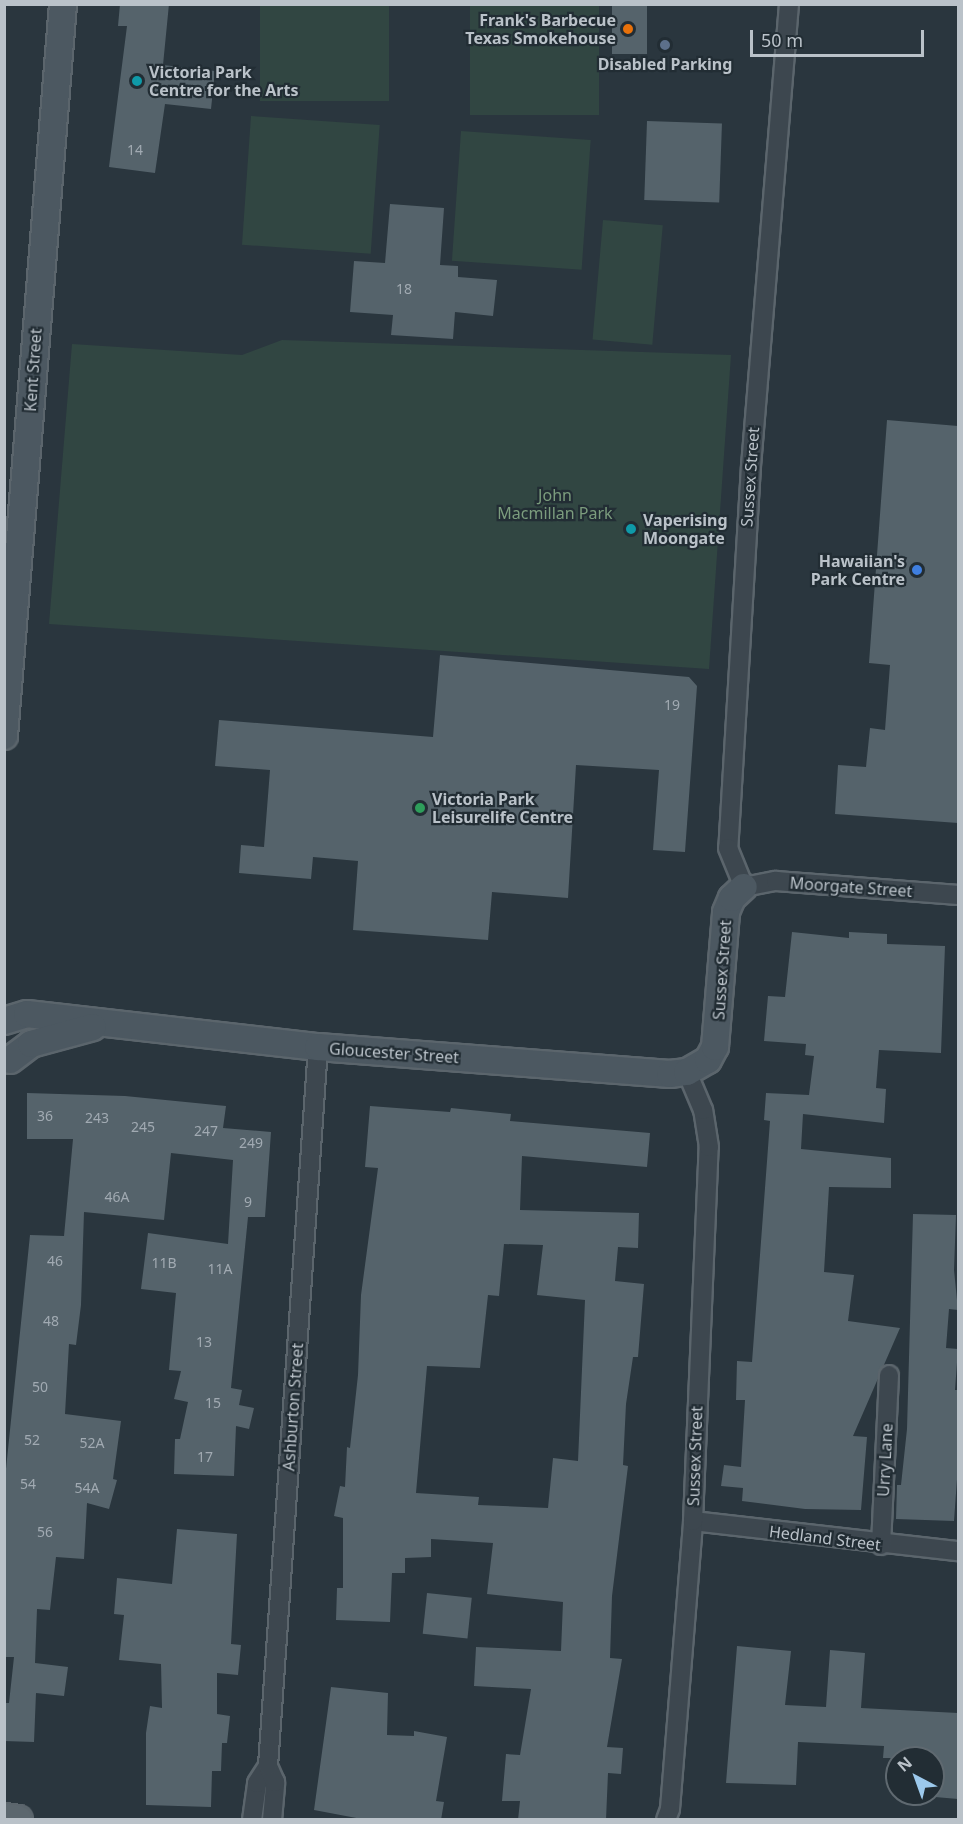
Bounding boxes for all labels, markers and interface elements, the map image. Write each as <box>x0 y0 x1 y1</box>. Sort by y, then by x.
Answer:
place label: Frank's Barbecue Texas Smokehouse <box>465 10 616 48</box>
scale bar <box>753 18 927 56</box>
marker: Frank's Barbecue Texas Smokehouse <box>621 22 635 36</box>
text: 50 m <box>761 28 803 52</box>
marker: Disabled Parking <box>658 38 672 52</box>
place label: Disabled Parking <box>598 54 732 74</box>
place label: Victoria Park Centre for the Arts <box>149 62 298 100</box>
marker: Victoria Park Centre for the Arts <box>130 74 144 88</box>
house number: 14 <box>127 142 143 158</box>
house number: 18 <box>396 281 412 297</box>
street label: Kent Street <box>21 328 45 412</box>
street label: Sussex Street <box>737 426 763 528</box>
park label: John Macmillan Park <box>497 485 613 523</box>
place label: Vaperising Moongate <box>643 510 728 548</box>
marker: Vaperising Moongate <box>624 522 638 536</box>
place label: Hawaiian's Park Centre <box>811 551 905 589</box>
marker: Hawaiian's Park Centre <box>910 563 924 577</box>
house number: 19 <box>664 697 680 713</box>
place label: Victoria Park Leisurelife Centre <box>432 789 573 827</box>
marker: Victoria Park Leisurelife Centre <box>413 801 427 815</box>
street label: Moorgate Street <box>789 873 913 901</box>
street label: Sussex Street <box>709 919 735 1021</box>
street label: Gloucester Street <box>329 1039 459 1067</box>
house number: 36 <box>37 1108 53 1124</box>
house number: 243 <box>85 1110 109 1126</box>
house number: 245 <box>131 1119 155 1135</box>
house number: 247 <box>194 1123 218 1139</box>
house number: 249 <box>239 1135 263 1151</box>
house number: 46A <box>105 1189 129 1205</box>
house number: 9 <box>244 1194 252 1210</box>
house number: 46 <box>47 1253 63 1269</box>
house number: 11B <box>151 1255 177 1271</box>
house number: 11A <box>208 1261 232 1277</box>
house number: 48 <box>43 1313 59 1329</box>
house number: 13 <box>196 1334 212 1350</box>
street label: Ashburton Street <box>279 1342 307 1472</box>
house number: 50 <box>32 1379 48 1395</box>
house number: 15 <box>205 1395 221 1411</box>
street label: Sussex Street <box>684 1406 706 1506</box>
street label: Urry Lane <box>873 1423 897 1497</box>
house number: 52 <box>24 1432 40 1448</box>
house number: 52A <box>80 1435 104 1451</box>
house number: 17 <box>197 1449 213 1465</box>
house number: 54 <box>20 1476 36 1492</box>
house number: 54A <box>75 1480 99 1496</box>
street label: Hedland Street <box>768 1522 882 1554</box>
house number: 56 <box>37 1524 53 1540</box>
north arrow <box>885 1746 945 1806</box>
text: N <box>892 1751 917 1777</box>

